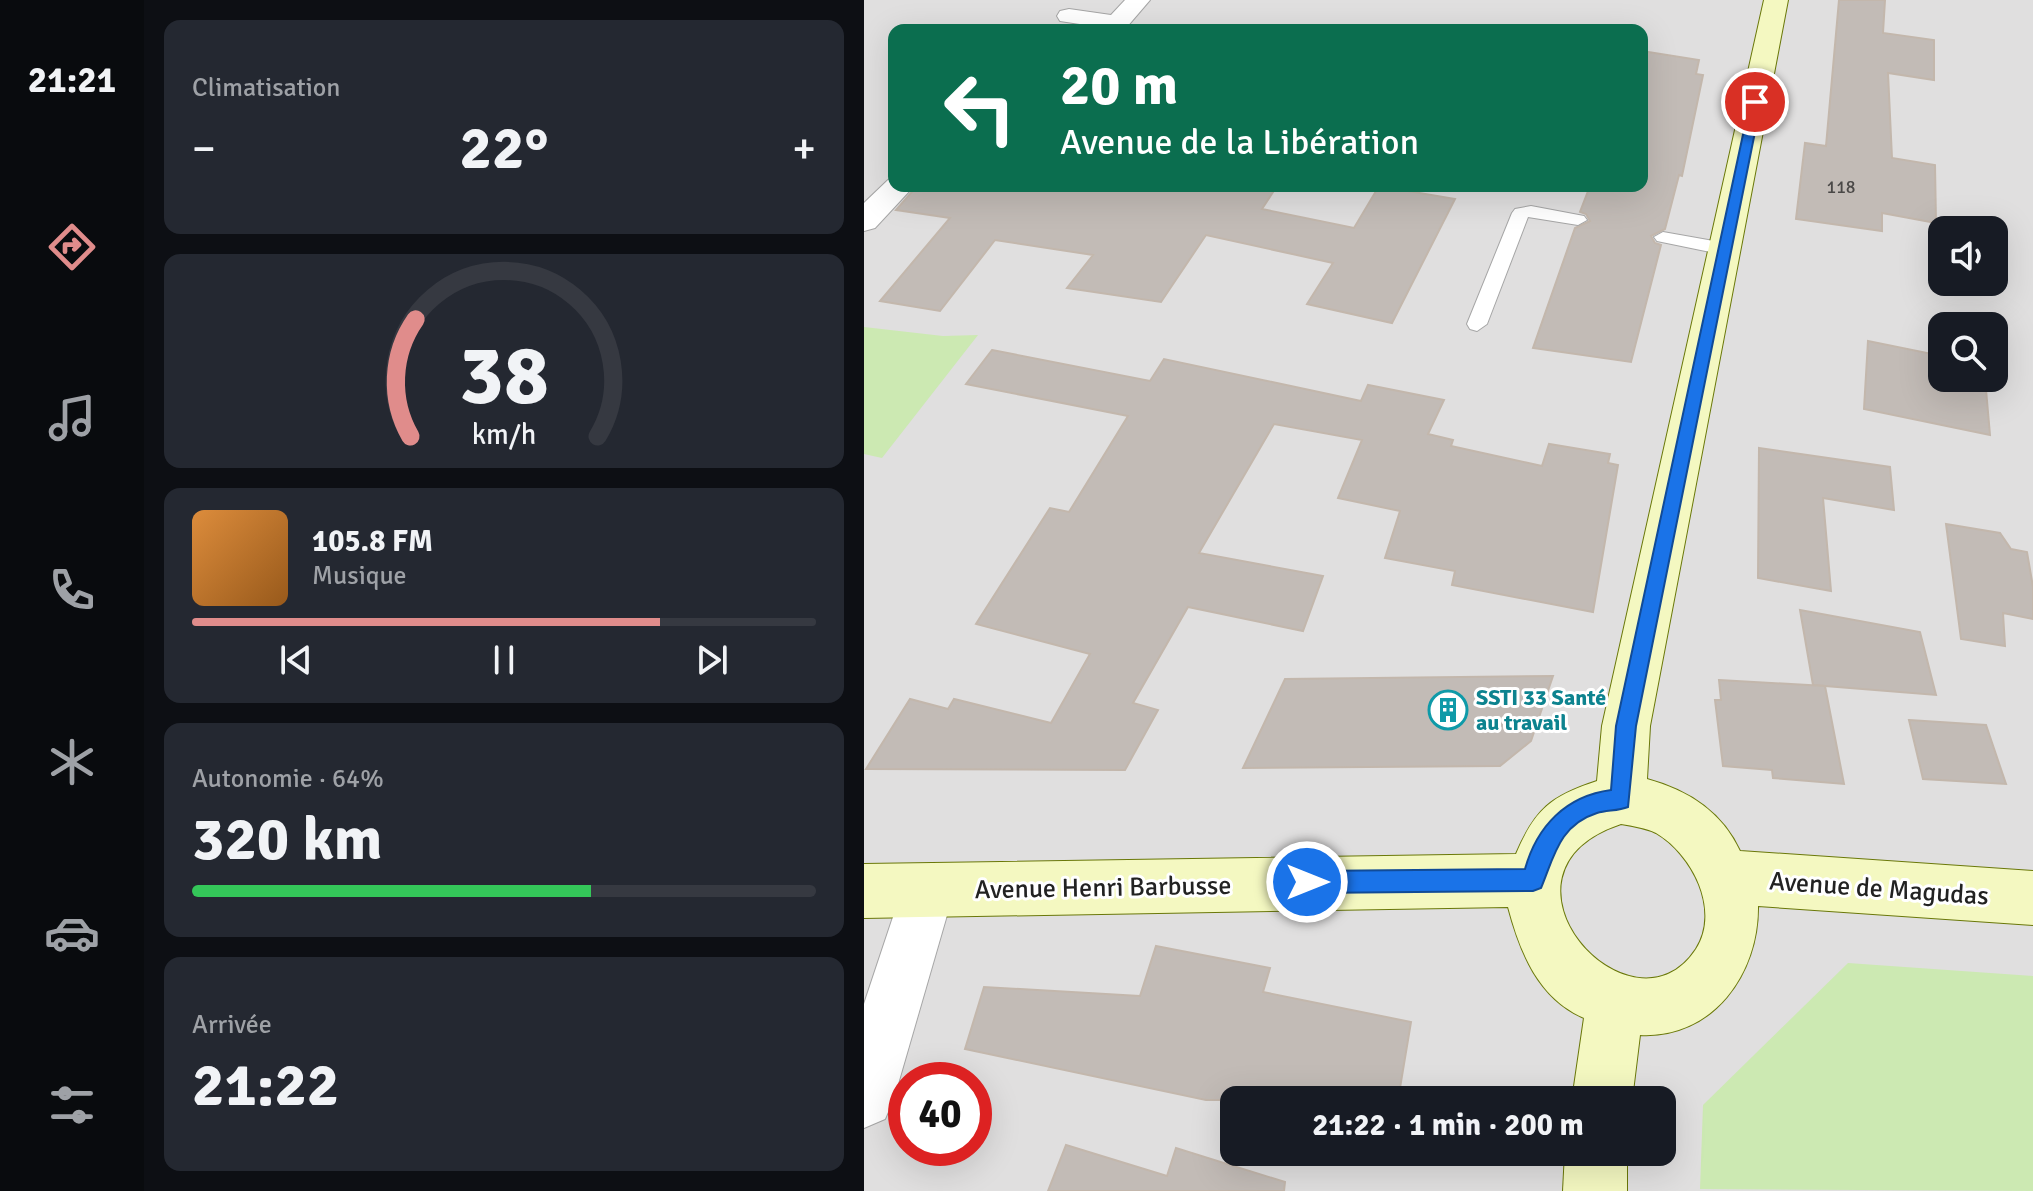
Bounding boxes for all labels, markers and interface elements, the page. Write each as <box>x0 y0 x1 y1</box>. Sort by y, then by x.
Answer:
text: 20 m <box>1060 51 1178 120</box>
icon: left <box>928 56 1032 160</box>
text: 21:21 <box>28 58 116 103</box>
pin <box>1721 68 1789 136</box>
text: Climatisation <box>192 72 341 104</box>
icon: arrive <box>1733 80 1777 124</box>
text: 22° <box>460 112 548 186</box>
text: Avenue de la Libération <box>1060 120 1419 165</box>
text: − <box>192 122 216 176</box>
text: + <box>792 122 816 176</box>
house number: 118 <box>1826 176 1856 198</box>
map controls <box>1928 216 2008 392</box>
button: sound <box>1928 216 2008 296</box>
icon: directions <box>44 219 100 275</box>
button: search <box>1928 312 2008 392</box>
text: 38 <box>459 325 549 427</box>
icon: music <box>44 390 100 446</box>
text: km/h <box>472 417 536 452</box>
text: 105.8 FM <box>312 523 433 560</box>
text: Musique <box>312 560 407 592</box>
icon: phone <box>44 562 100 618</box>
icon: previous <box>274 638 318 682</box>
icon: pause <box>482 638 526 682</box>
icon: next <box>690 638 734 682</box>
place label: SSTI 33 Santé au travail <box>1476 684 1606 736</box>
building icon: SSTI 33 Santé au travail <box>1427 689 1469 731</box>
icon: climate <box>44 734 100 790</box>
text: Autonomie · 64% <box>192 763 384 795</box>
text: 320 km <box>192 803 382 877</box>
position arrow <box>1265 840 1349 924</box>
street label: Avenue de Magudas <box>1768 865 1990 913</box>
street label: Avenue Henri Barbusse <box>974 870 1232 906</box>
icon: car <box>44 905 100 961</box>
text: Arrivée <box>192 1009 272 1041</box>
text: 21:22 <box>192 1049 339 1123</box>
speed limit sign: 40 <box>888 1062 992 1166</box>
icon: filters <box>44 1077 100 1133</box>
text: 21:22 · 1 min · 200 m <box>1312 1107 1584 1144</box>

